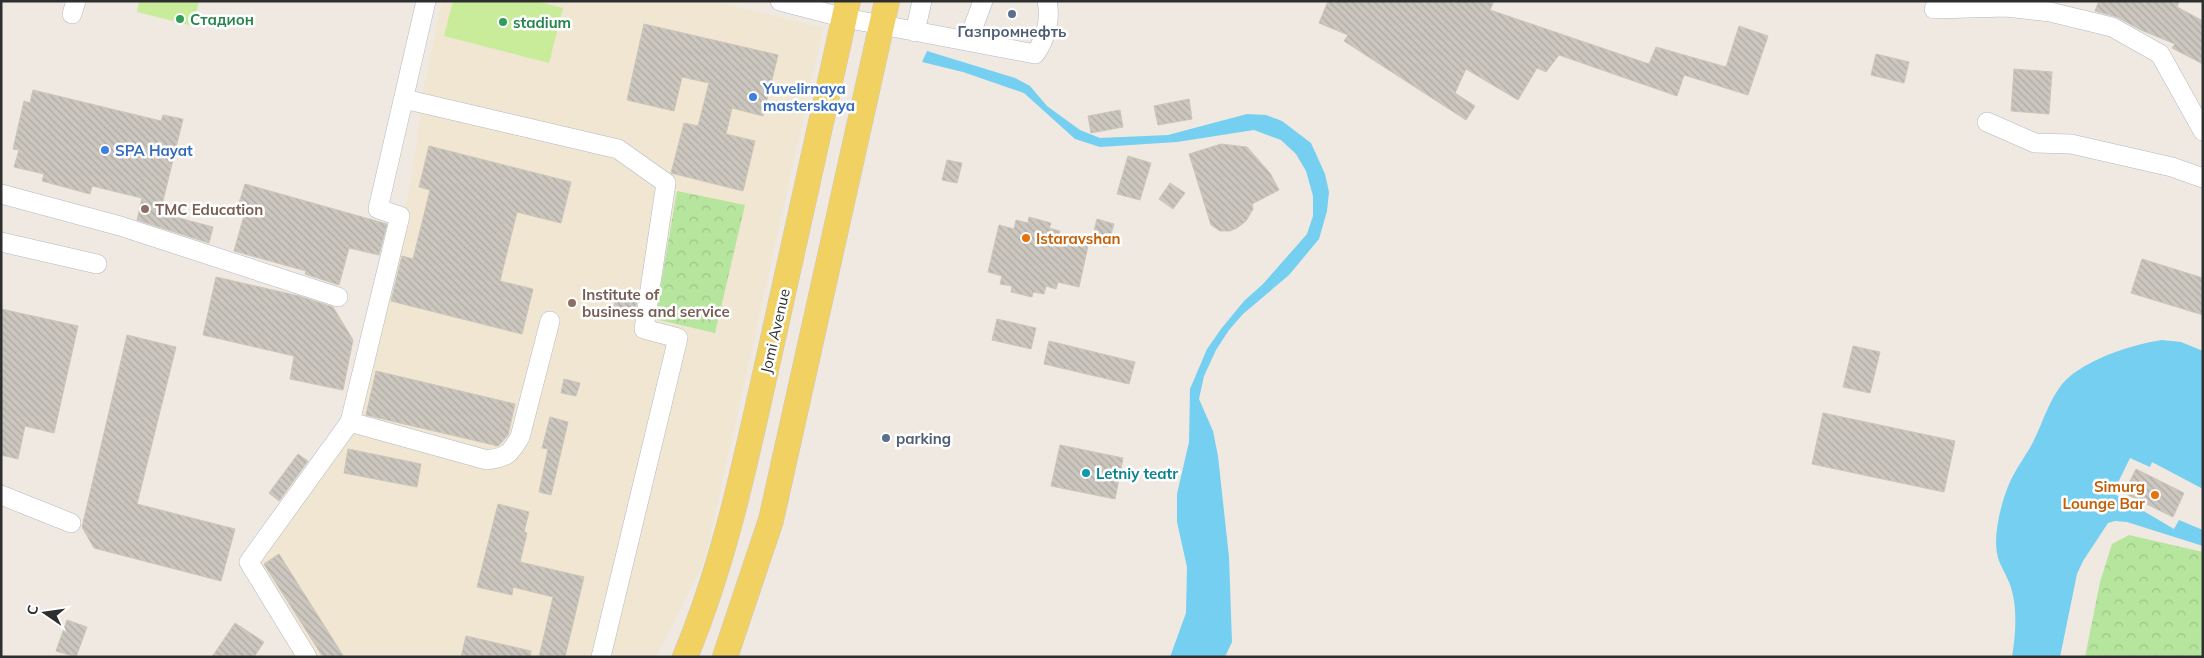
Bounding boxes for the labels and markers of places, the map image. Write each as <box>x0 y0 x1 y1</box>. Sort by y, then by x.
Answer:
marker: Газпромнефть <box>1006 8 1018 20</box>
place label: Стадион <box>190 10 254 29</box>
marker: Стадион <box>174 13 186 25</box>
place label: stadium <box>513 13 571 32</box>
marker: stadium <box>497 16 509 28</box>
place label: Газпромнефть <box>958 22 1066 41</box>
place label: Yuvelirnaya masterskaya <box>762 79 855 115</box>
marker: Yuvelirnaya masterskaya <box>747 91 759 103</box>
place label: SPA Hayat <box>115 141 193 160</box>
marker: SPA Hayat <box>99 144 111 156</box>
place label: TMC Education <box>155 200 263 219</box>
marker: TMC Education <box>139 203 151 215</box>
place label: Istaravshan <box>1036 229 1121 248</box>
marker: Istaravshan <box>1020 232 1032 244</box>
place label: Institute of business and service <box>582 285 730 321</box>
marker: Institute of business and service <box>566 297 578 309</box>
place label: parking <box>896 429 951 448</box>
marker: parking <box>880 432 892 444</box>
place label: Letniy teatr <box>1096 464 1178 483</box>
marker: Letniy teatr <box>1080 467 1092 479</box>
place label: Simurg Lounge Bar <box>2063 477 2145 513</box>
marker: Simurg Lounge Bar <box>2149 489 2161 501</box>

